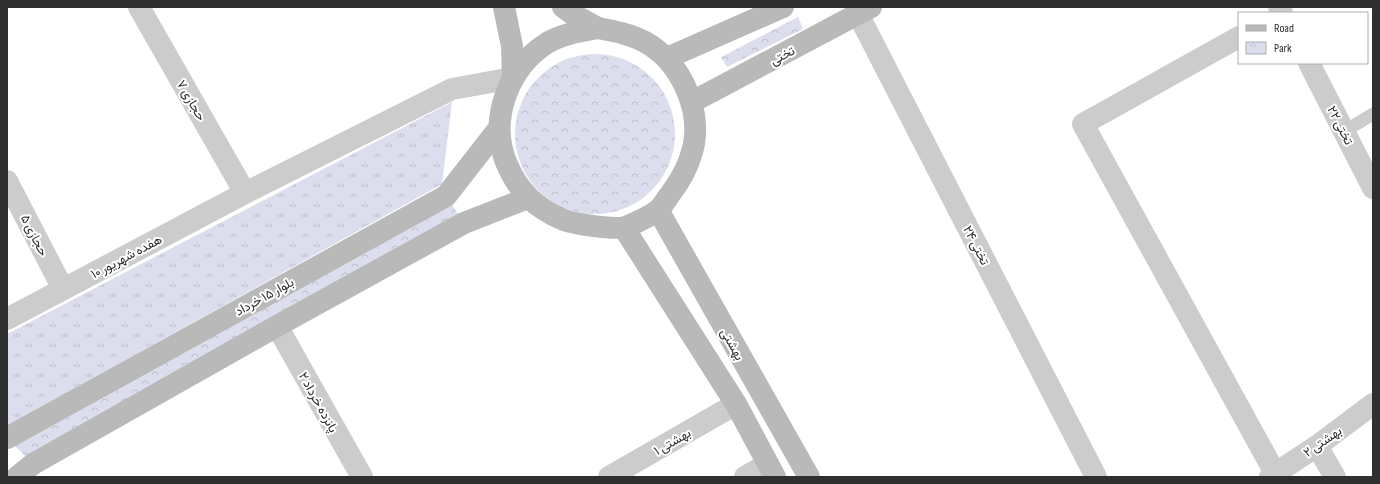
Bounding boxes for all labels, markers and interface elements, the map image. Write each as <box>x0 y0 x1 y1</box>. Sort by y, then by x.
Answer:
legend <box>1238 12 1368 64</box>
text: Road <box>1274 21 1294 36</box>
text: Park <box>1274 41 1292 56</box>
street label: تختی <box>767 43 798 69</box>
street label: حجازی ۷ <box>173 77 209 124</box>
street label: تختی ۲۲ <box>1324 103 1357 148</box>
street label: حجازی ۵ <box>17 212 51 259</box>
street label: تختی ۲۴ <box>959 223 993 268</box>
street label: هفده شهریور ۱۰ <box>88 231 165 282</box>
street label: بلوار ۱۵ خرداد <box>232 274 297 320</box>
street label: بهشتی <box>717 326 748 364</box>
street label: پانزده خرداد ۲ <box>294 369 341 436</box>
street label: بهشتی ۲ <box>1300 423 1345 461</box>
street label: بهشتی ۱ <box>651 425 694 459</box>

